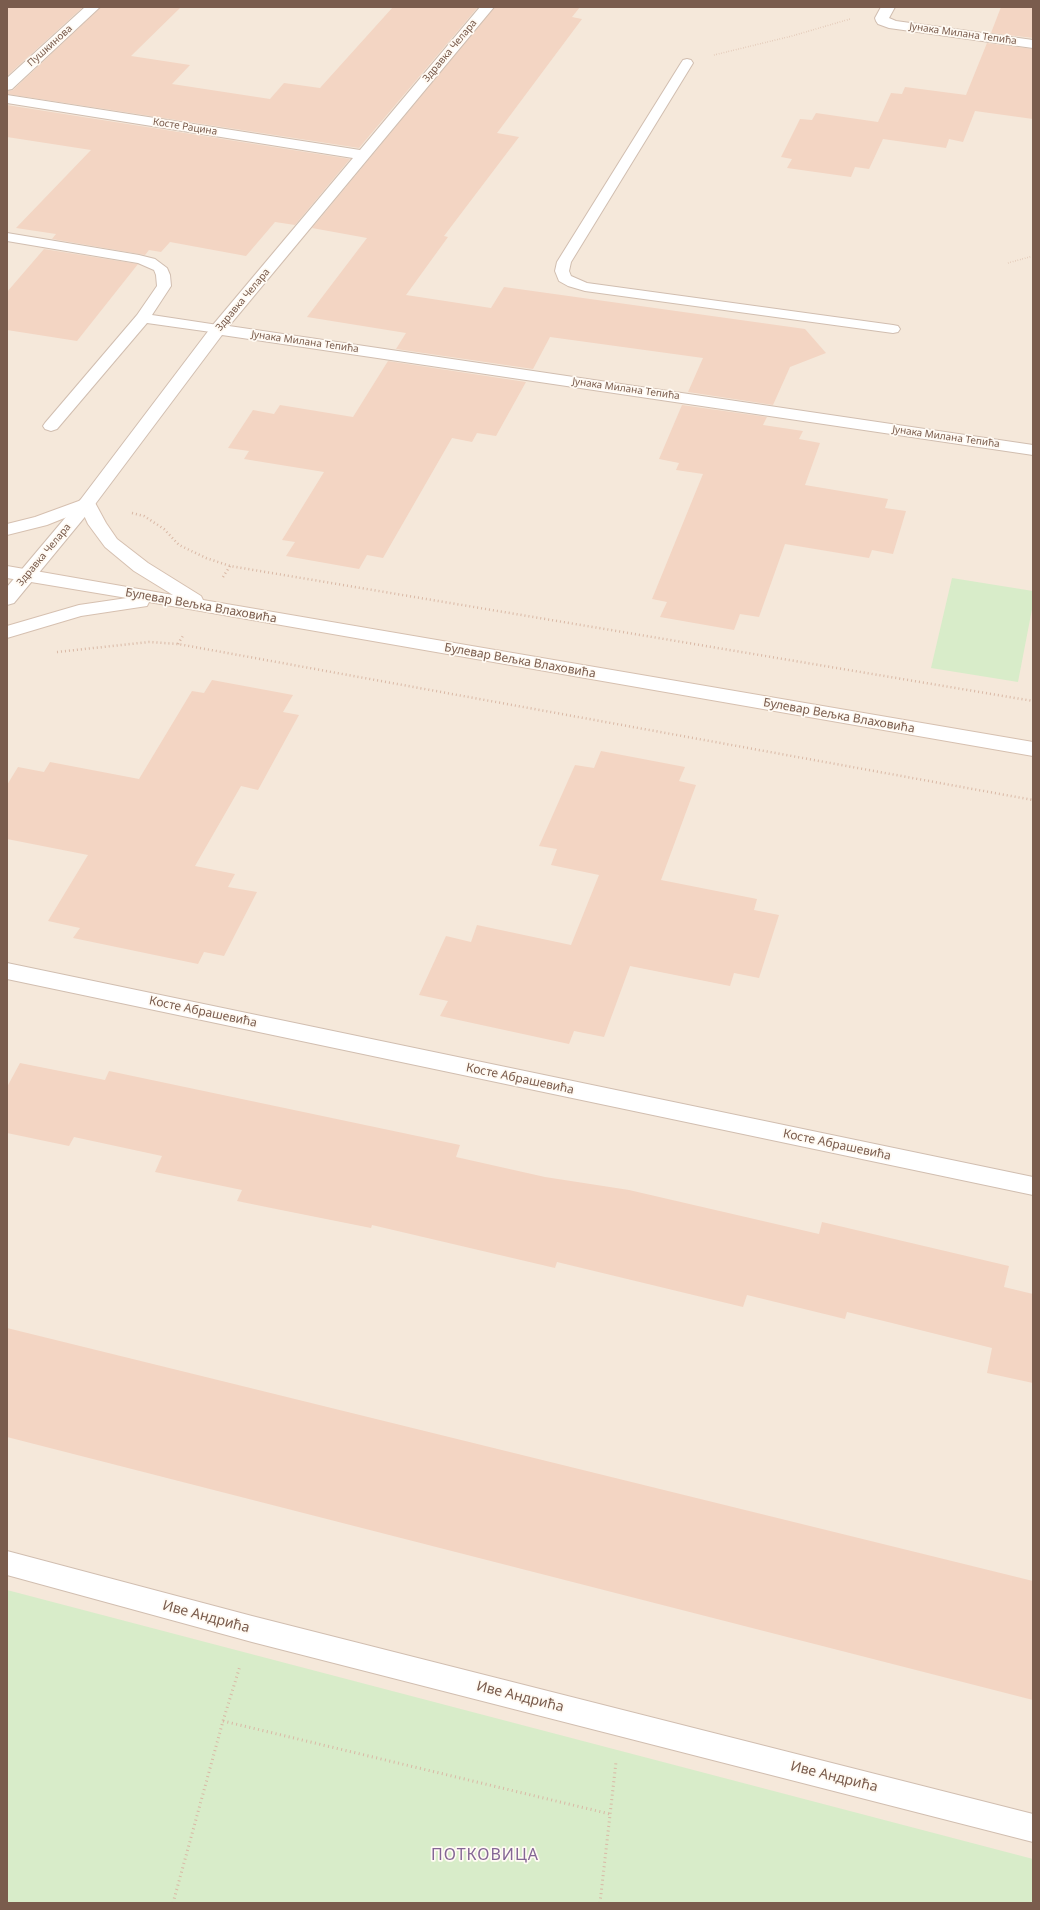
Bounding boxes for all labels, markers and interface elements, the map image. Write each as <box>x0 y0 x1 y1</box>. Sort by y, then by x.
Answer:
street label: Здравка Челара <box>420 17 480 85</box>
street label: Јунака Милана Тепића <box>908 21 1018 47</box>
street label: Пушкинова <box>25 23 75 69</box>
street label: Косте Рацина <box>152 116 218 138</box>
street label: Здравка Челара <box>213 266 273 334</box>
street label: Јунака Милана Тепића <box>250 329 360 355</box>
street label: Јунака Милана Тепића <box>571 376 681 402</box>
street label: Јунака Милана Тепића <box>891 424 1001 450</box>
street label: Здравка Челара <box>14 521 74 589</box>
street label: Булевар Вељка Влаховића <box>124 586 278 626</box>
street label: Булевар Вељка Влаховића <box>443 641 597 681</box>
street label: Булевар Вељка Влаховића <box>762 696 916 736</box>
street label: Косте Абрашевића <box>148 994 258 1030</box>
street label: Косте Абрашевића <box>465 1061 575 1097</box>
street label: Косте Абрашевића <box>782 1127 892 1163</box>
street label: Иве Андрића <box>161 1597 251 1637</box>
street label: Иве Андрића <box>475 1678 565 1716</box>
street label: Иве Андрића <box>789 1758 879 1796</box>
district label: ПОТКОВИЦА <box>431 1845 539 1865</box>

